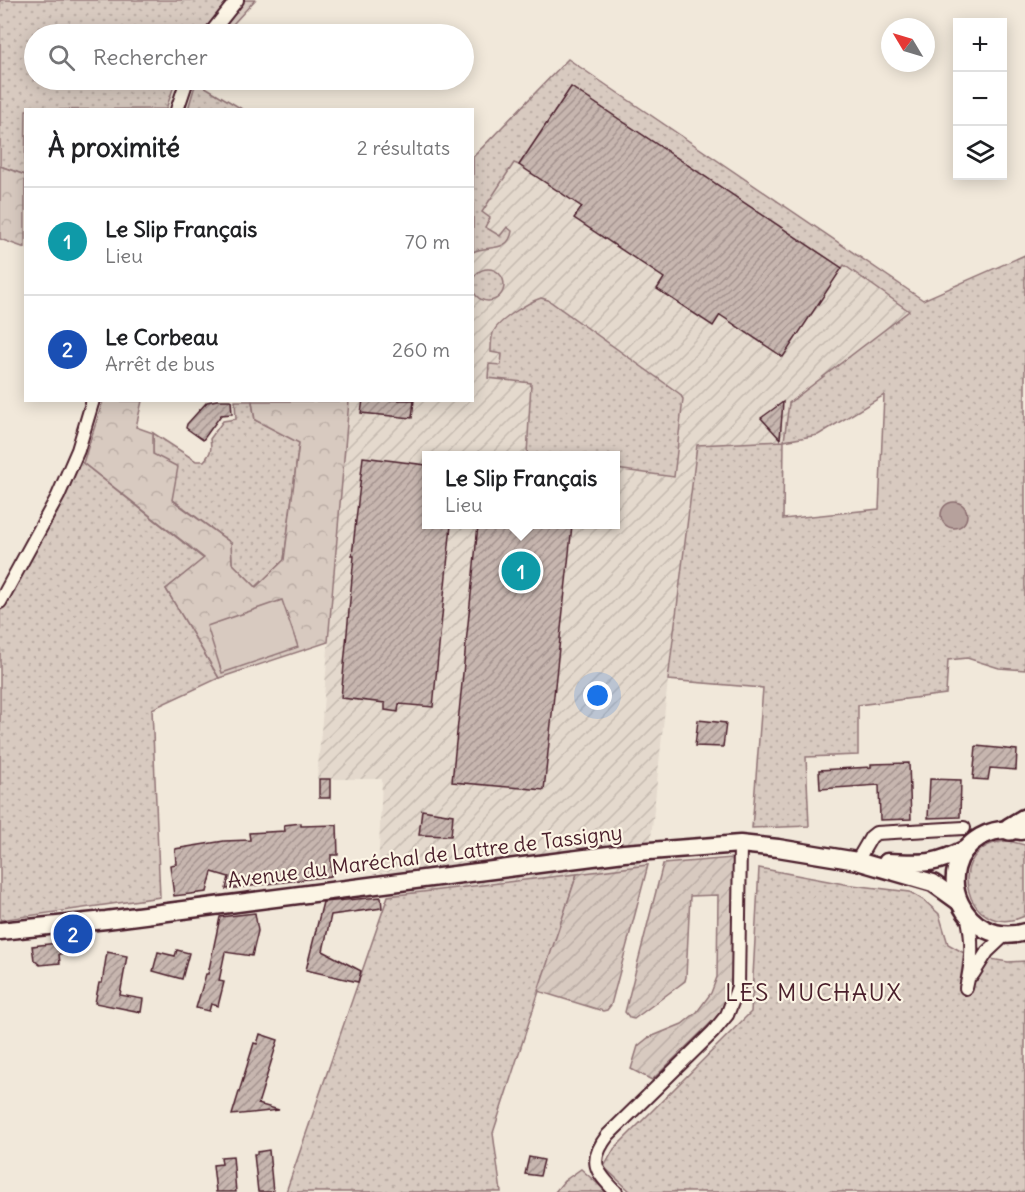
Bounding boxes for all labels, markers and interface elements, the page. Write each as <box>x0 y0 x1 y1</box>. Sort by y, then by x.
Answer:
north arrow <box>881 18 935 72</box>
map controls <box>953 18 1007 180</box>
button: + <box>953 18 1007 72</box>
search box <box>24 24 474 90</box>
icon: search <box>45 41 78 74</box>
text: Rechercher <box>93 43 208 71</box>
button: − <box>953 72 1007 126</box>
button: layers <box>953 126 1007 180</box>
text: À proximité <box>48 131 180 164</box>
text: 2 résultats <box>357 135 450 160</box>
text: Le Slip Français <box>105 215 257 243</box>
text: 1 <box>64 229 71 254</box>
text: 70 m <box>405 229 450 254</box>
text: Lieu <box>105 243 143 268</box>
text: Le Corbeau <box>105 323 218 351</box>
text: 2 <box>62 337 73 362</box>
text: 260 m <box>392 337 450 362</box>
text: Arrêt de bus <box>105 351 215 376</box>
popup <box>422 451 620 529</box>
text: Le Slip Français <box>445 464 597 492</box>
text: Lieu <box>445 492 483 517</box>
pin: 1 <box>502 548 540 594</box>
your location <box>583 681 612 710</box>
street label: Avenue du Maréchal de Lattre de Tassigny <box>226 818 624 894</box>
pin: 2 <box>54 912 92 956</box>
district label: LES MUCHAUX <box>725 977 903 1007</box>

